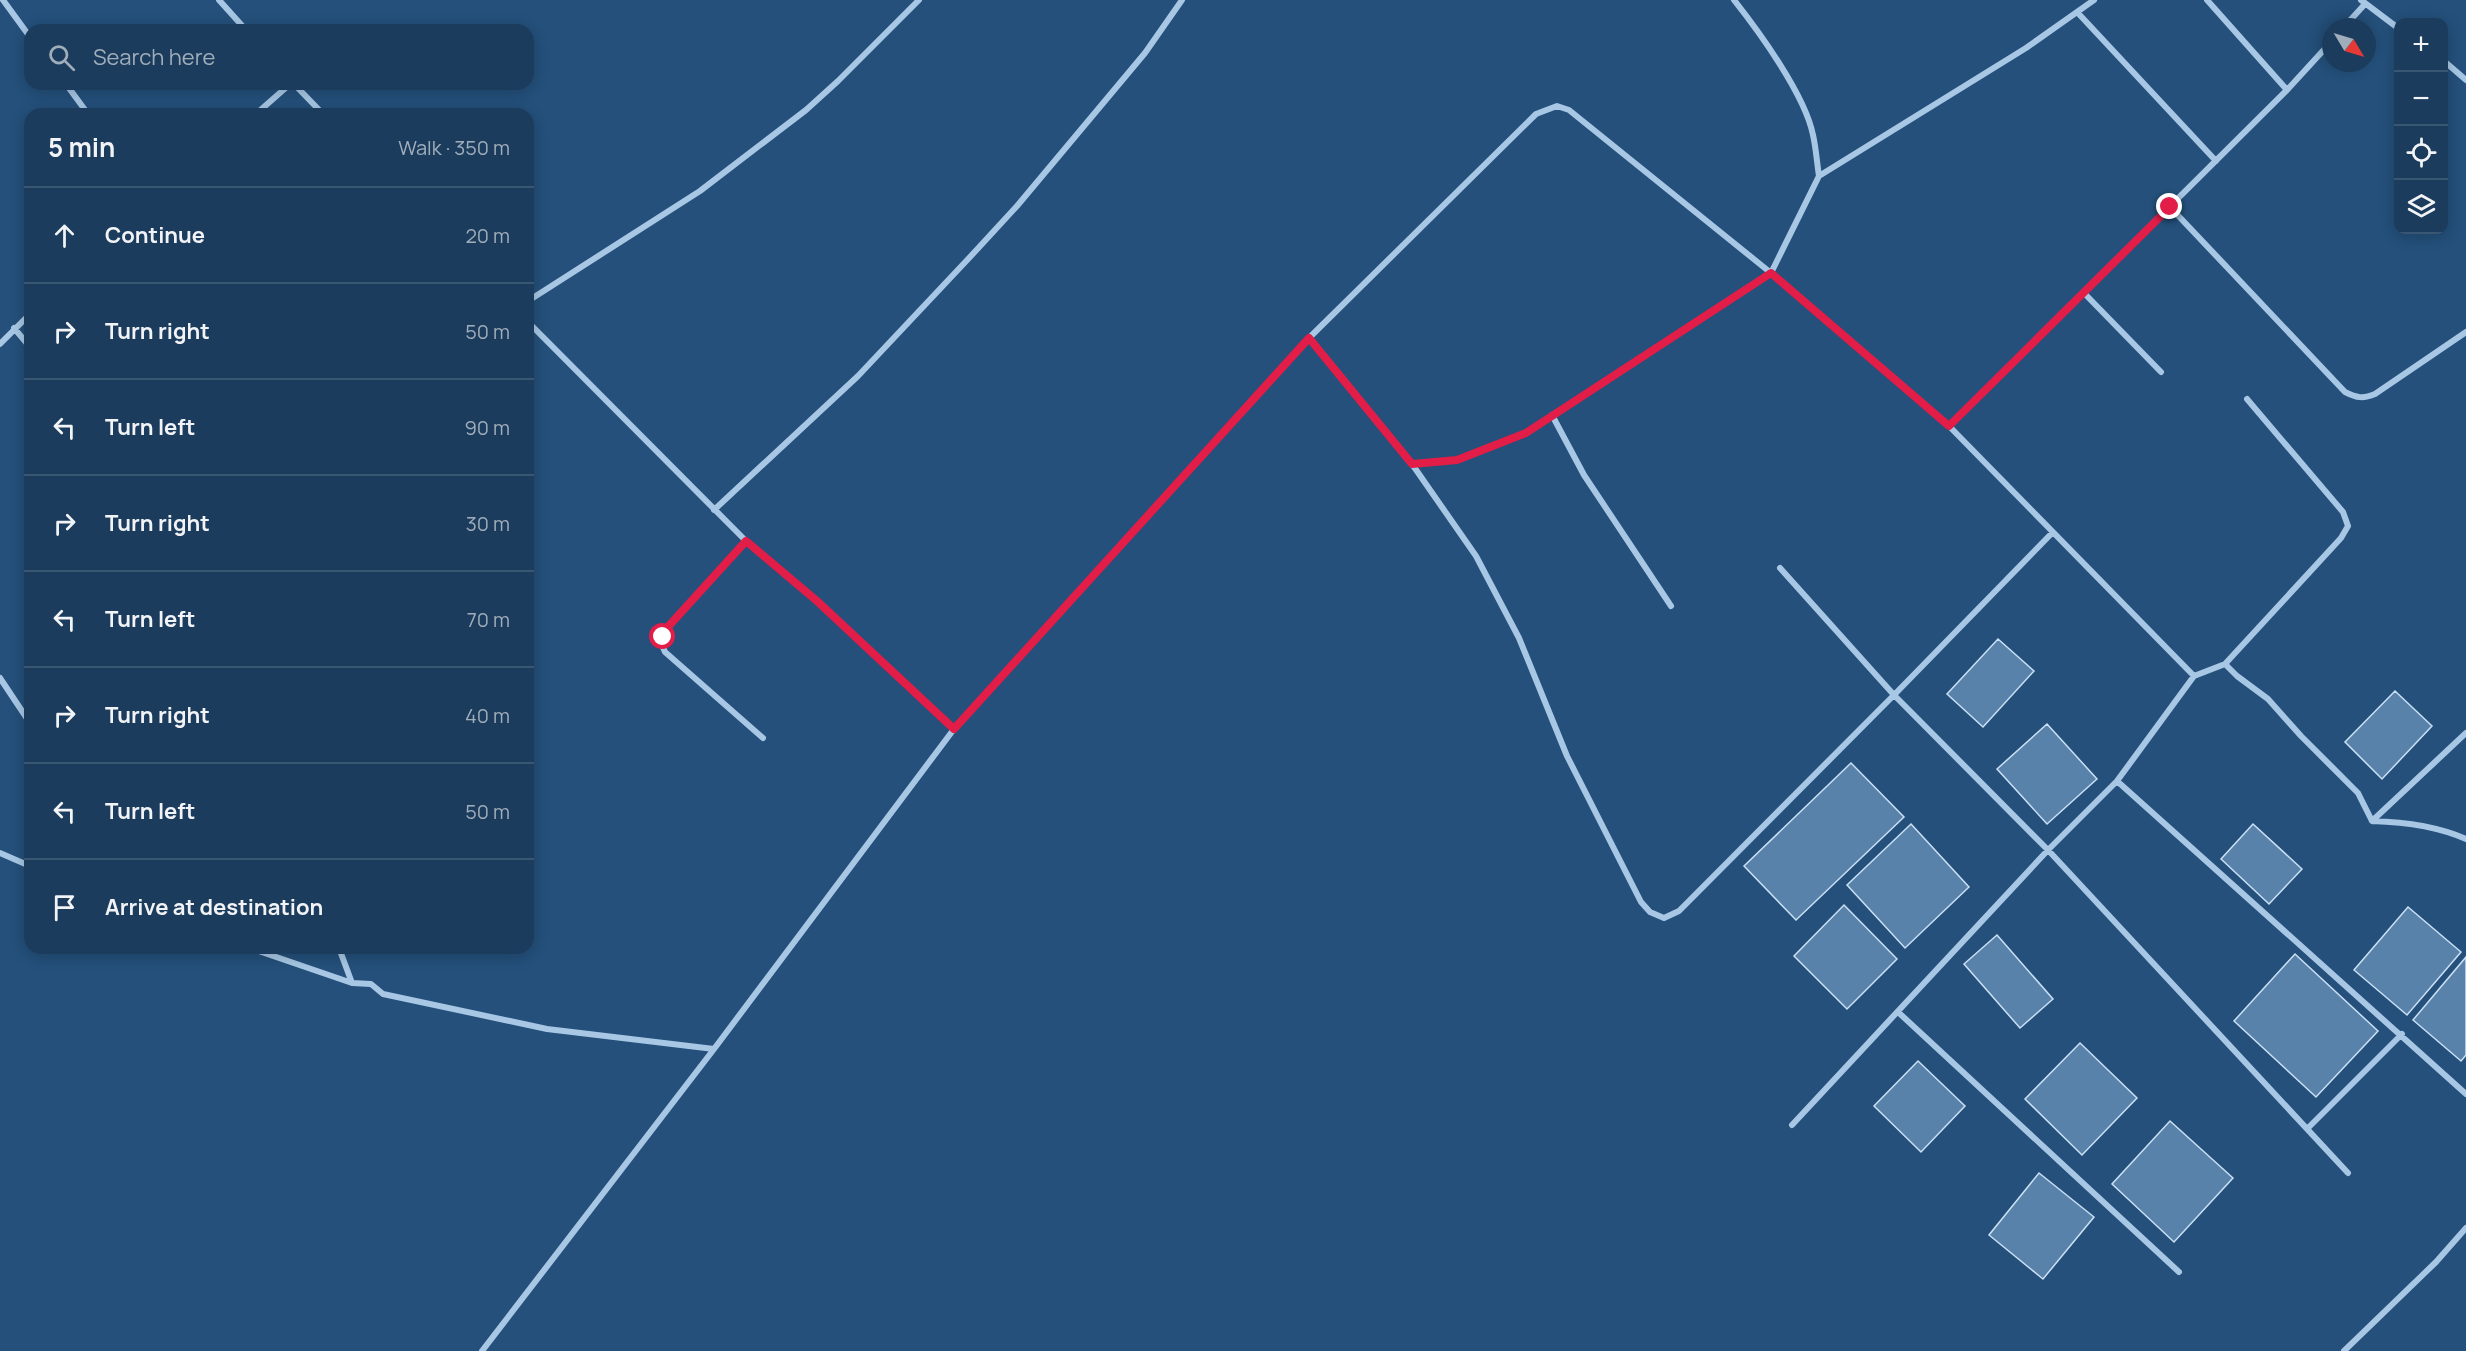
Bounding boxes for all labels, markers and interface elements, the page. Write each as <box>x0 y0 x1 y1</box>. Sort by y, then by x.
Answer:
north arrow <box>2322 18 2376 72</box>
map controls <box>2394 18 2448 234</box>
button: + <box>2394 18 2448 72</box>
search box <box>24 24 534 90</box>
icon: search <box>45 41 78 74</box>
text: Search here <box>93 42 215 72</box>
button: − <box>2394 72 2448 126</box>
button: locate <box>2394 126 2448 180</box>
text: 5 min <box>48 129 115 165</box>
text: Walk · 350 m <box>398 134 510 161</box>
button: layers <box>2394 180 2448 234</box>
route end <box>2156 193 2182 219</box>
icon: ahead <box>48 219 81 252</box>
text: Continue <box>105 220 205 250</box>
text: 20 m <box>465 222 510 249</box>
icon: right <box>48 315 81 348</box>
text: Turn right <box>105 316 210 346</box>
text: 50 m <box>465 318 510 345</box>
icon: left <box>48 411 81 444</box>
text: Turn left <box>105 412 195 442</box>
text: 90 m <box>464 414 510 441</box>
icon: right <box>48 507 81 540</box>
text: Turn right <box>105 508 210 538</box>
text: 30 m <box>466 510 510 537</box>
icon: left <box>48 603 81 636</box>
text: Turn left <box>105 604 195 634</box>
text: 70 m <box>467 606 510 633</box>
route start <box>649 623 675 649</box>
icon: right <box>48 699 81 732</box>
text: Turn right <box>105 700 210 730</box>
text: 40 m <box>465 702 510 729</box>
icon: left <box>48 795 81 828</box>
text: Turn left <box>105 796 195 826</box>
text: 50 m <box>465 798 510 825</box>
icon: arrive <box>48 891 81 924</box>
text: Arrive at destination <box>105 892 323 922</box>

